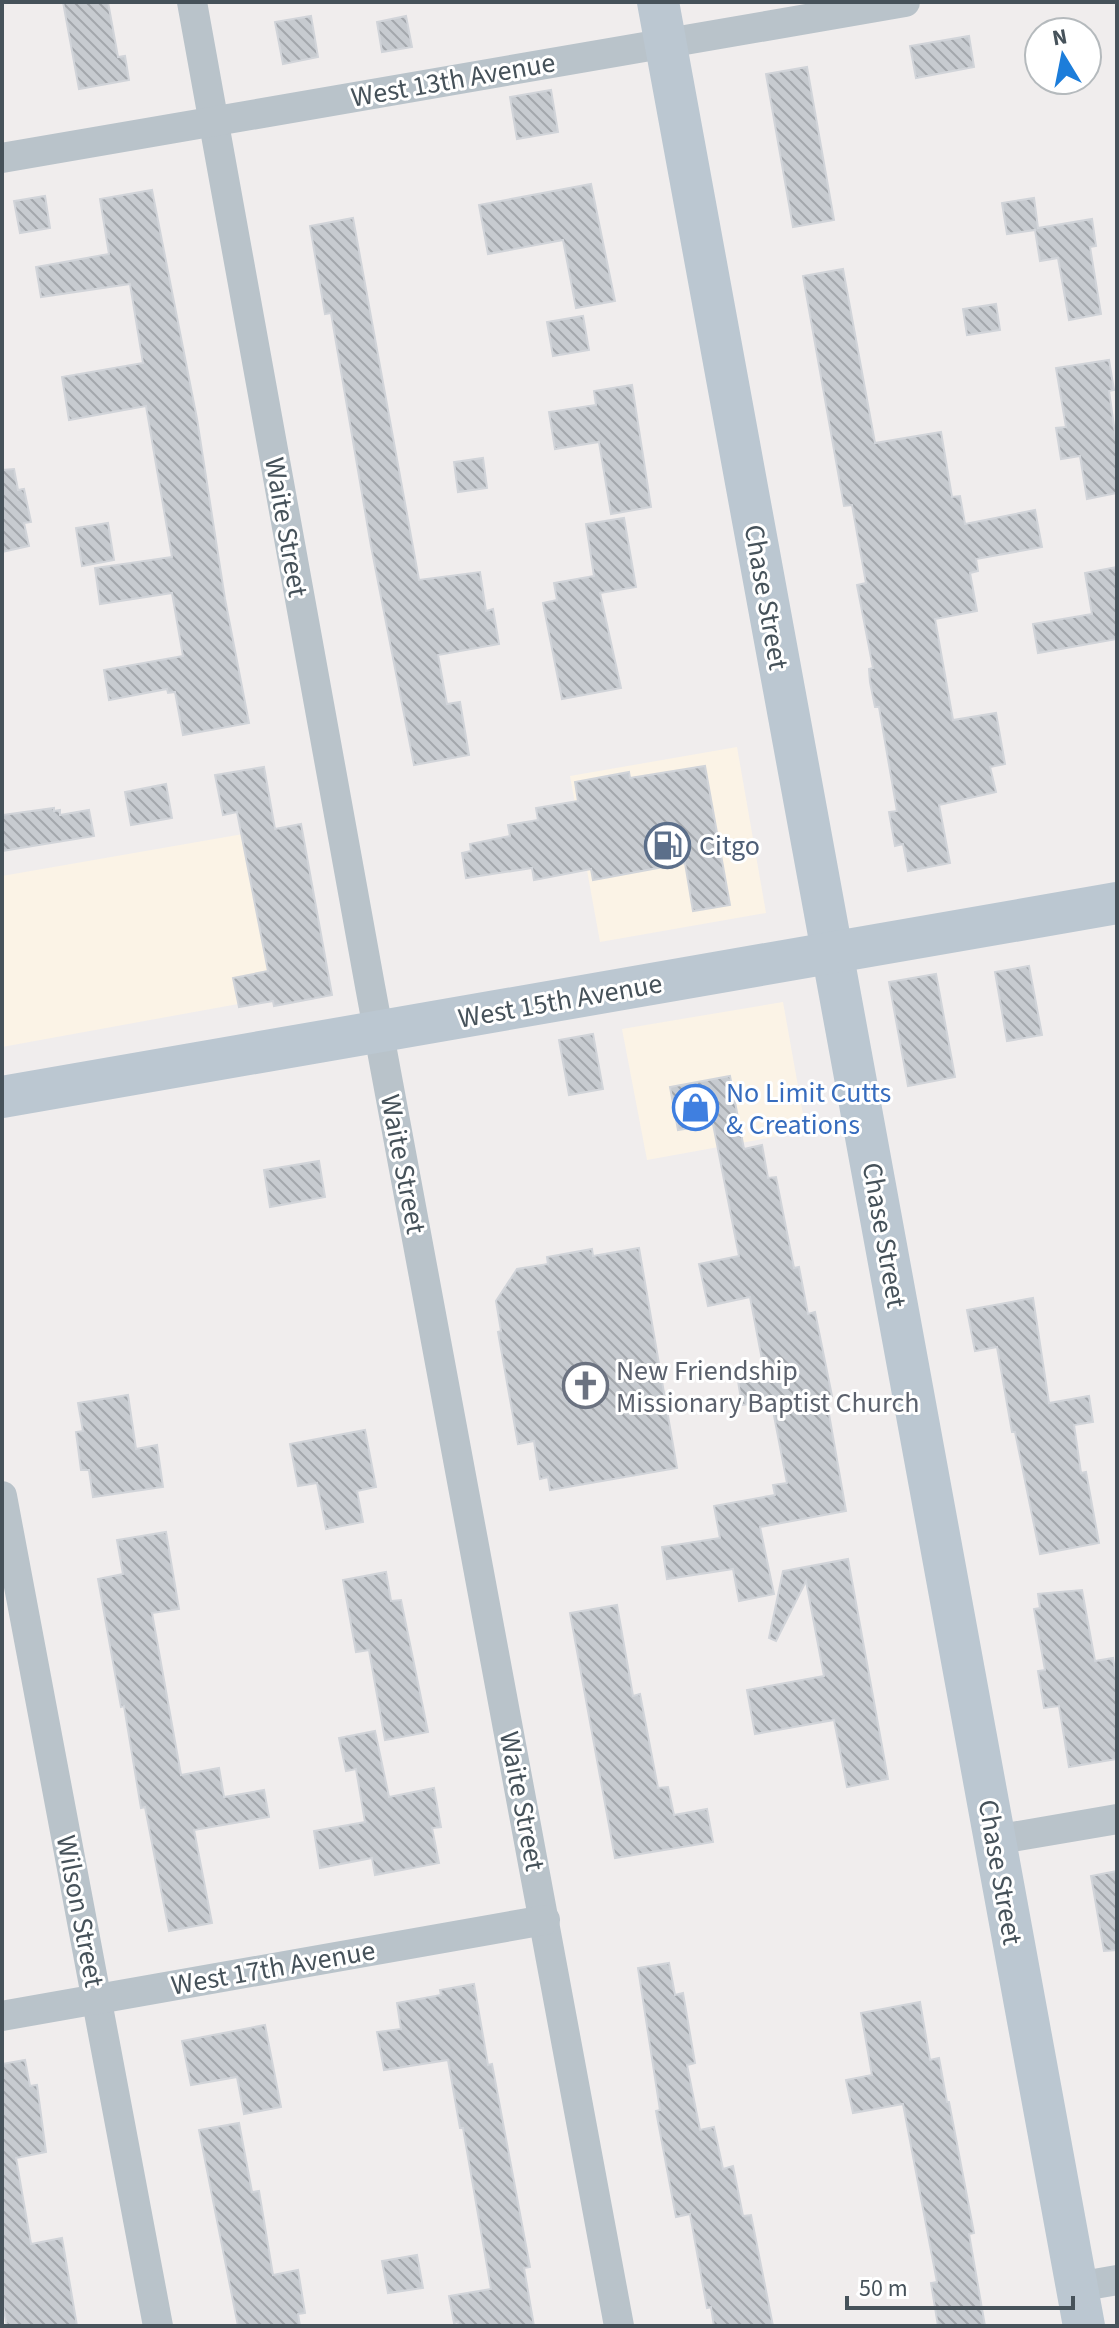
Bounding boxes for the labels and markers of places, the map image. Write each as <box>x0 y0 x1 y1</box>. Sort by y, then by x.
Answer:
fuel station icon: Citgo <box>644 821 692 869</box>
place label: Citgo <box>699 826 760 866</box>
place label: No Limit Cutts & Creations <box>726 1073 891 1145</box>
shop icon: No Limit Cutts & Creations <box>671 1084 719 1132</box>
place label: New Friendship Missionary Baptist Church <box>616 1351 919 1423</box>
church icon: New Friendship Missionary Baptist Church <box>561 1362 609 1410</box>

